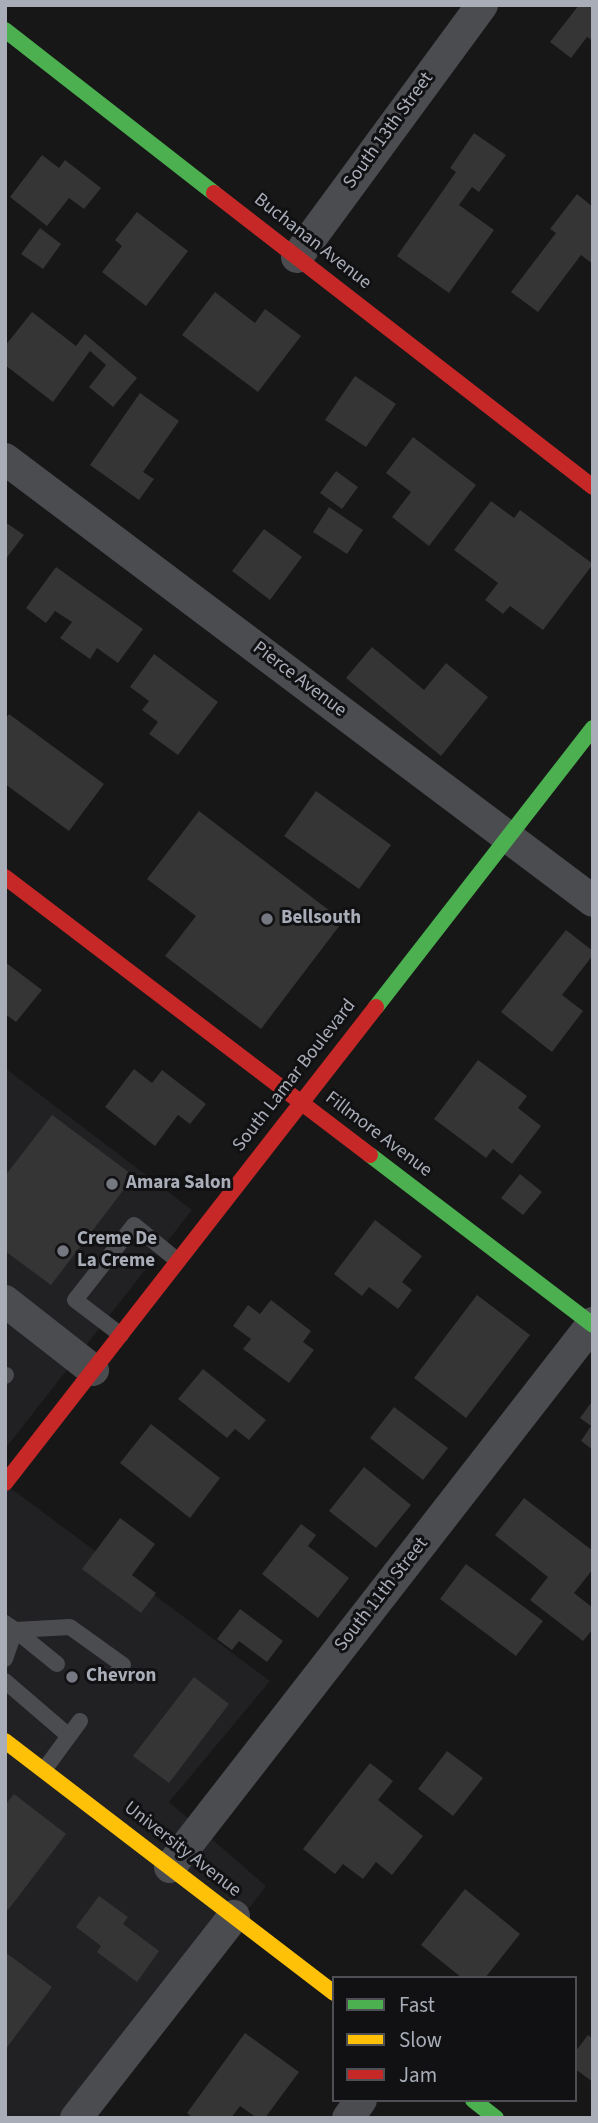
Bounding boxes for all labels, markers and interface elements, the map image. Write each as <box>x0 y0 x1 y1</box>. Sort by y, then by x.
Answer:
street label: South 13th Street <box>339 68 439 194</box>
street label: Buchanan Avenue <box>249 189 375 295</box>
street label: Pierce Avenue <box>248 637 350 723</box>
place label: Bellsouth <box>281 908 361 930</box>
marker: Bellsouth <box>259 911 275 927</box>
street label: South Lamar Boulevard <box>228 995 362 1157</box>
street label: Fillmore Avenue <box>320 1087 436 1183</box>
place label: Amara Salon <box>126 1173 231 1195</box>
marker: Amara Salon <box>104 1176 120 1192</box>
place label: Creme De La Creme <box>77 1229 157 1273</box>
marker: Creme De La Creme <box>55 1243 71 1259</box>
street label: South 11th Street <box>330 1533 434 1657</box>
place label: Chevron <box>86 1666 156 1688</box>
marker: Chevron <box>64 1669 80 1685</box>
street label: University Avenue <box>119 1797 245 1903</box>
legend <box>332 1976 577 2102</box>
text: Fast <box>399 1990 435 2020</box>
text: Slow <box>399 2025 442 2055</box>
text: Jam <box>399 2060 437 2090</box>

